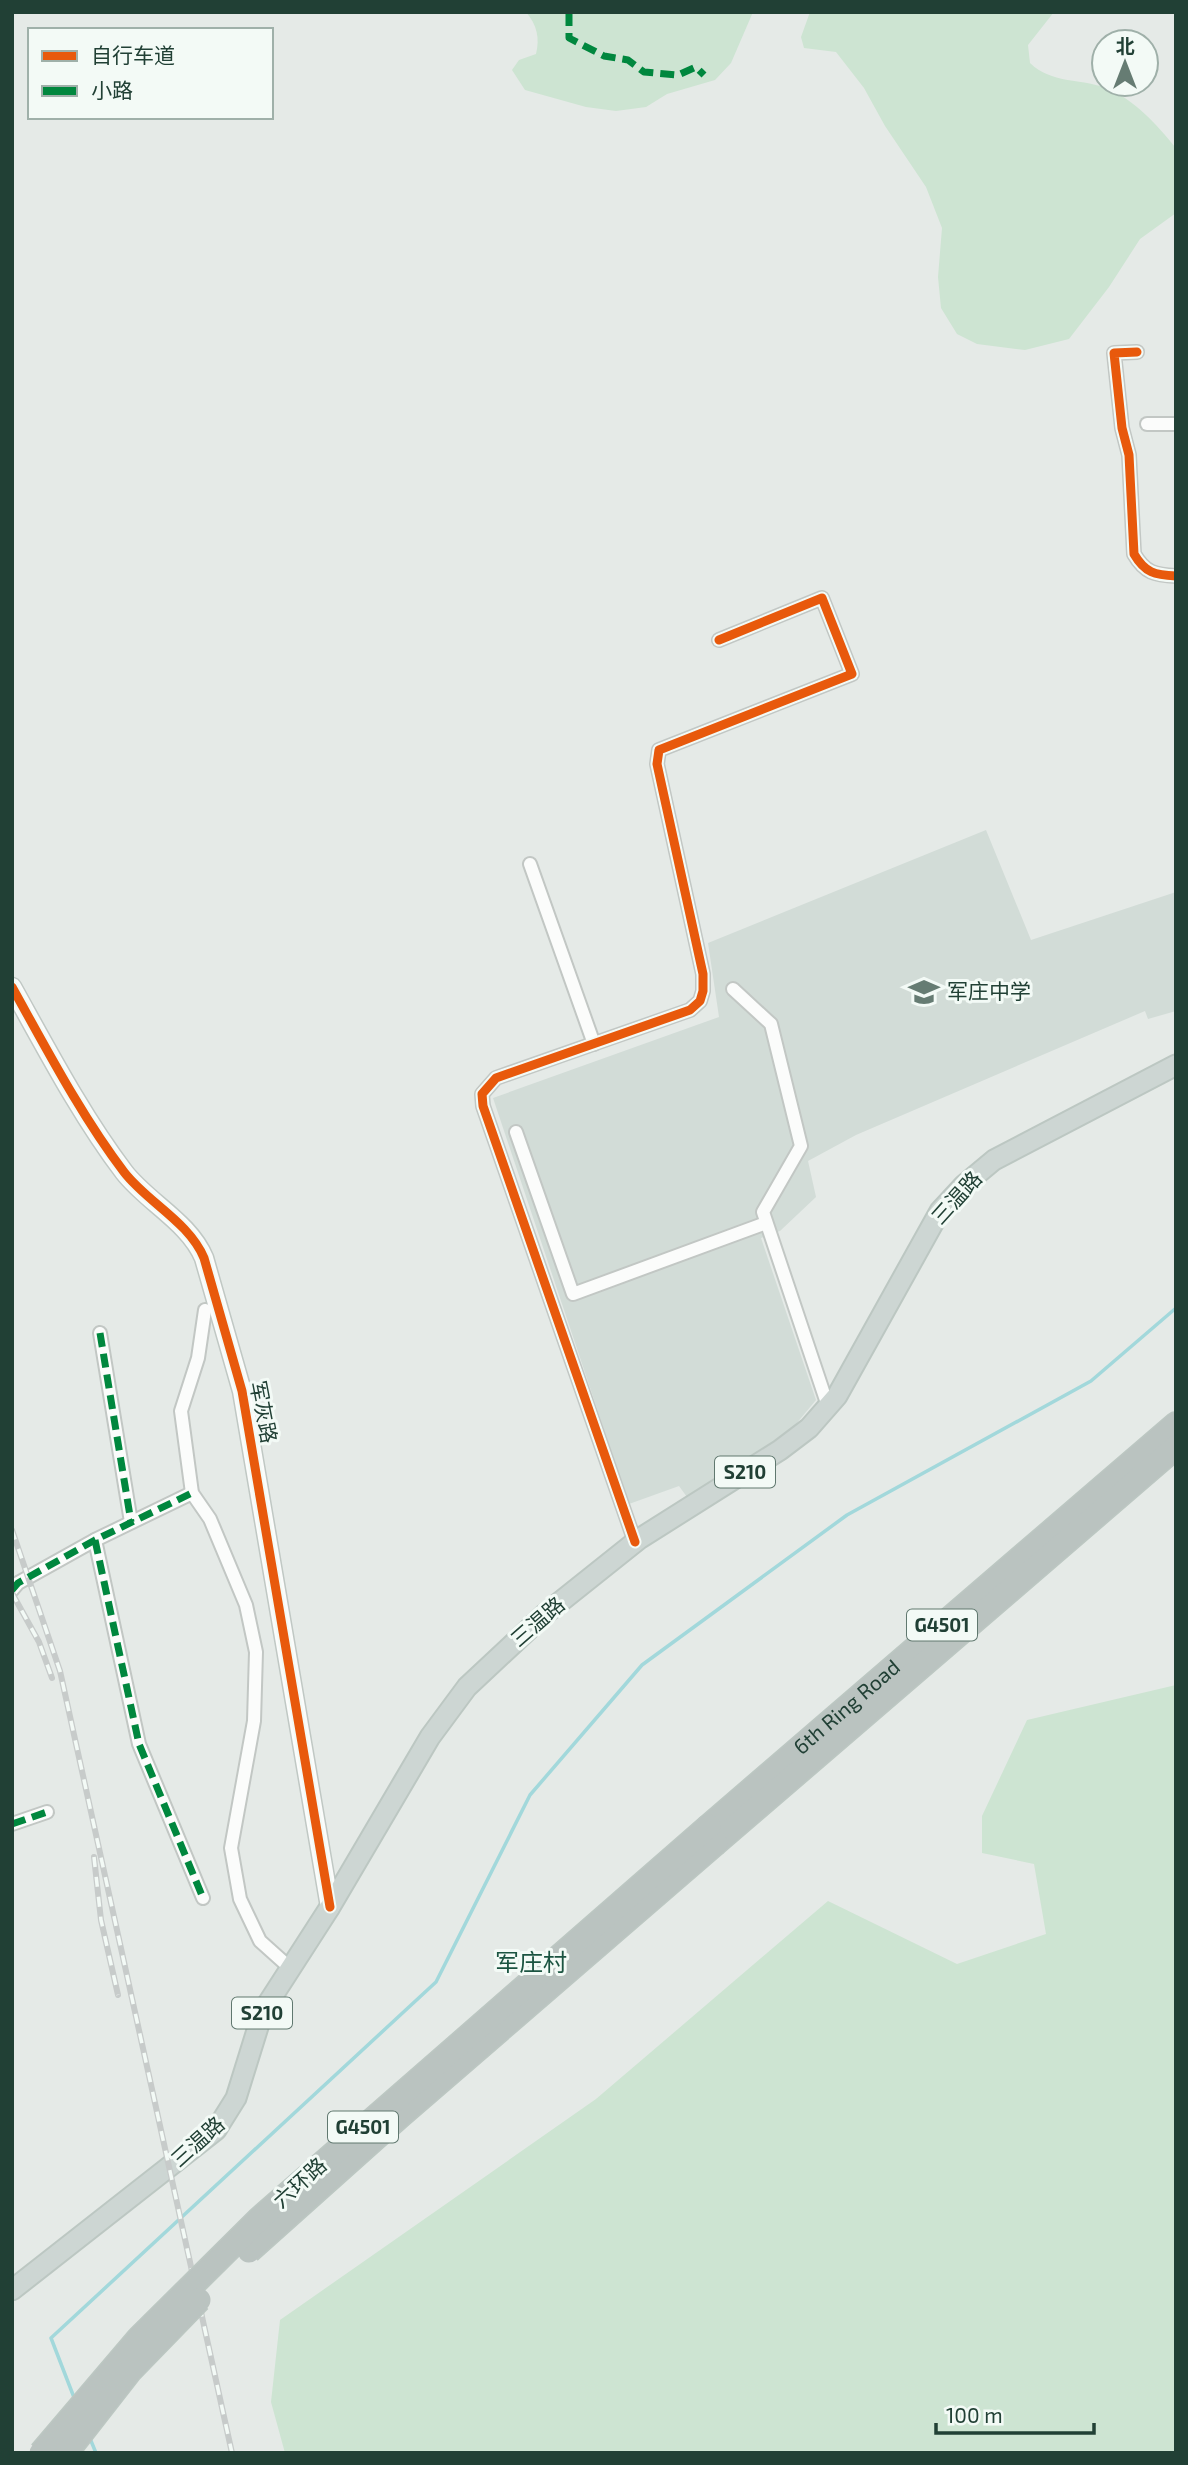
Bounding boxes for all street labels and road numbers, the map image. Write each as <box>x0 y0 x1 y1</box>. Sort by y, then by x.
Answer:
street label: 三温路 <box>926 1165 986 1229</box>
street label: 军灰路 <box>246 1378 283 1445</box>
road number: S210 <box>715 1456 775 1488</box>
street label: 三温路 <box>505 1591 569 1651</box>
road number: G4501 <box>907 1610 977 1640</box>
street label: 6th Ring Road <box>788 1654 904 1759</box>
road number: S210 <box>232 1997 292 2028</box>
street label: 三温路 <box>165 2111 229 2171</box>
road number: G4501 <box>328 2112 398 2142</box>
street label: 六环路 <box>267 2152 331 2212</box>

